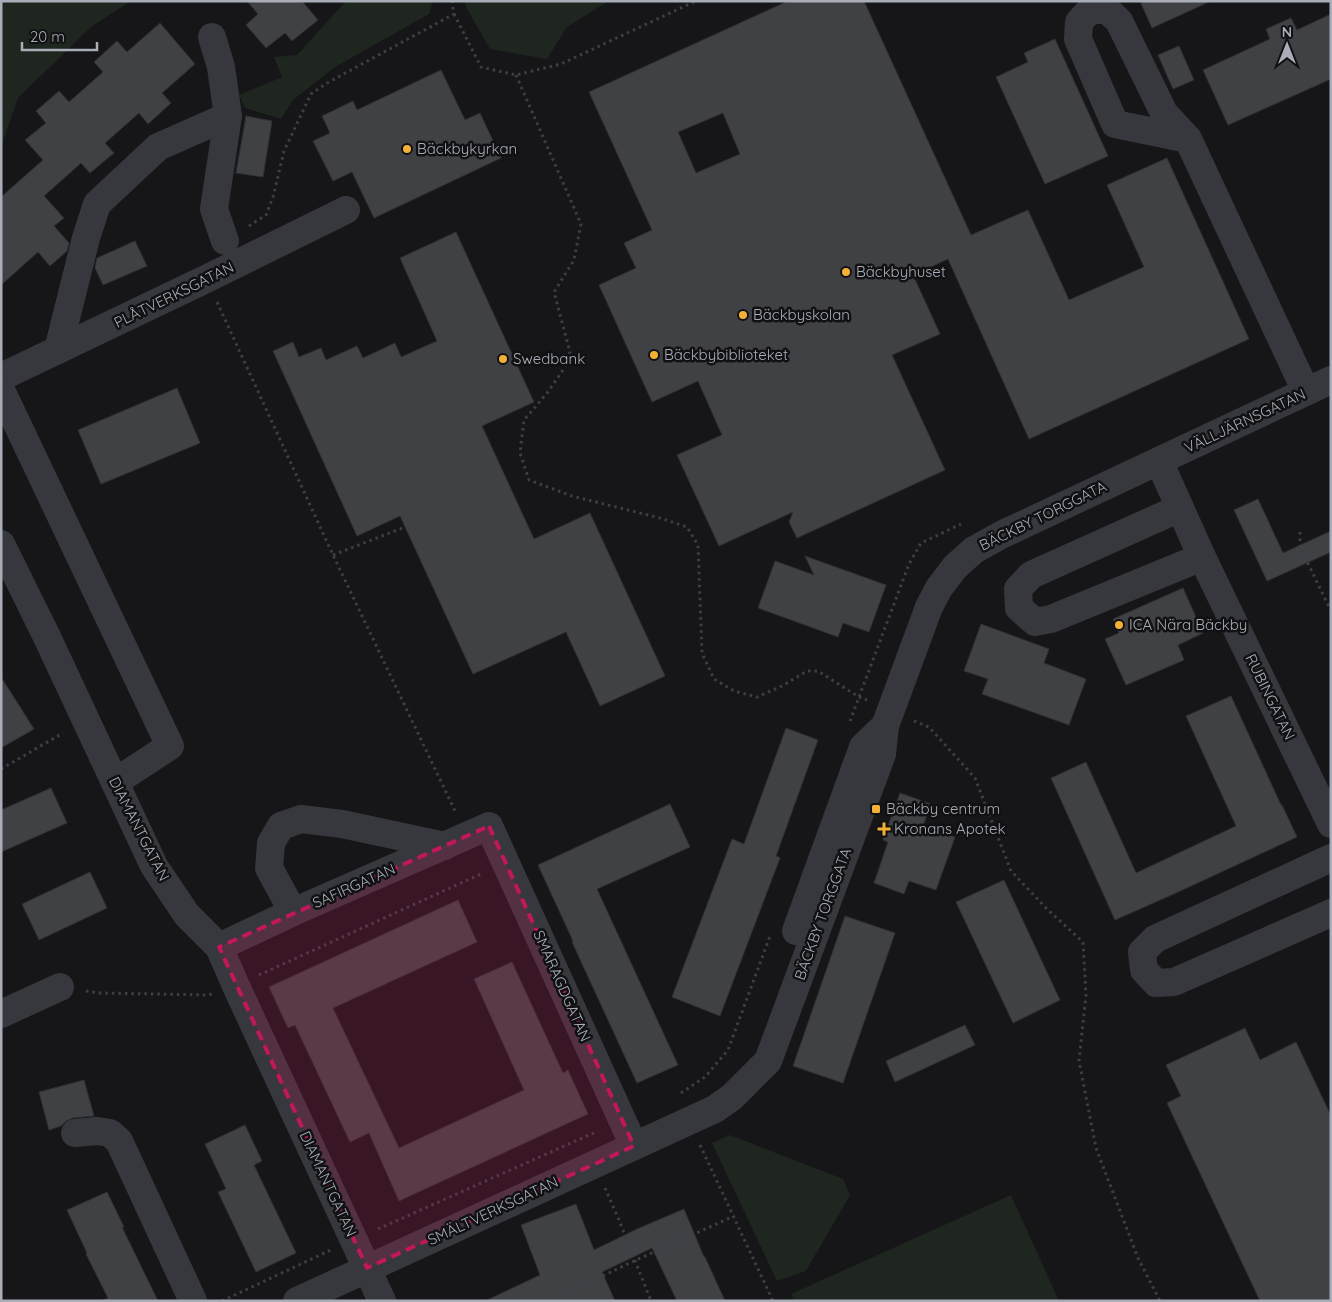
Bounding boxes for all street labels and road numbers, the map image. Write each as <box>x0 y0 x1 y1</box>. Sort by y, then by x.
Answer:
street label: PLÅTVERKSGATAN <box>111 257 237 332</box>
street label: VÄLLJÄRNSGATAN <box>1181 384 1308 457</box>
street label: BÄCKBY TORGGATA <box>976 476 1110 555</box>
street label: RUBINGATAN <box>1241 651 1299 743</box>
street label: DIAMANTGATAN <box>105 774 174 884</box>
street label: BÄCKBY TORGGATA <box>790 845 855 983</box>
street label: SAFIRGATAN <box>309 859 398 912</box>
street label: SMARAGDGATAN <box>529 927 595 1044</box>
street label: DIAMANTGATAN <box>296 1128 361 1240</box>
street label: SMÄLTVERKSGATAN <box>424 1172 561 1249</box>

